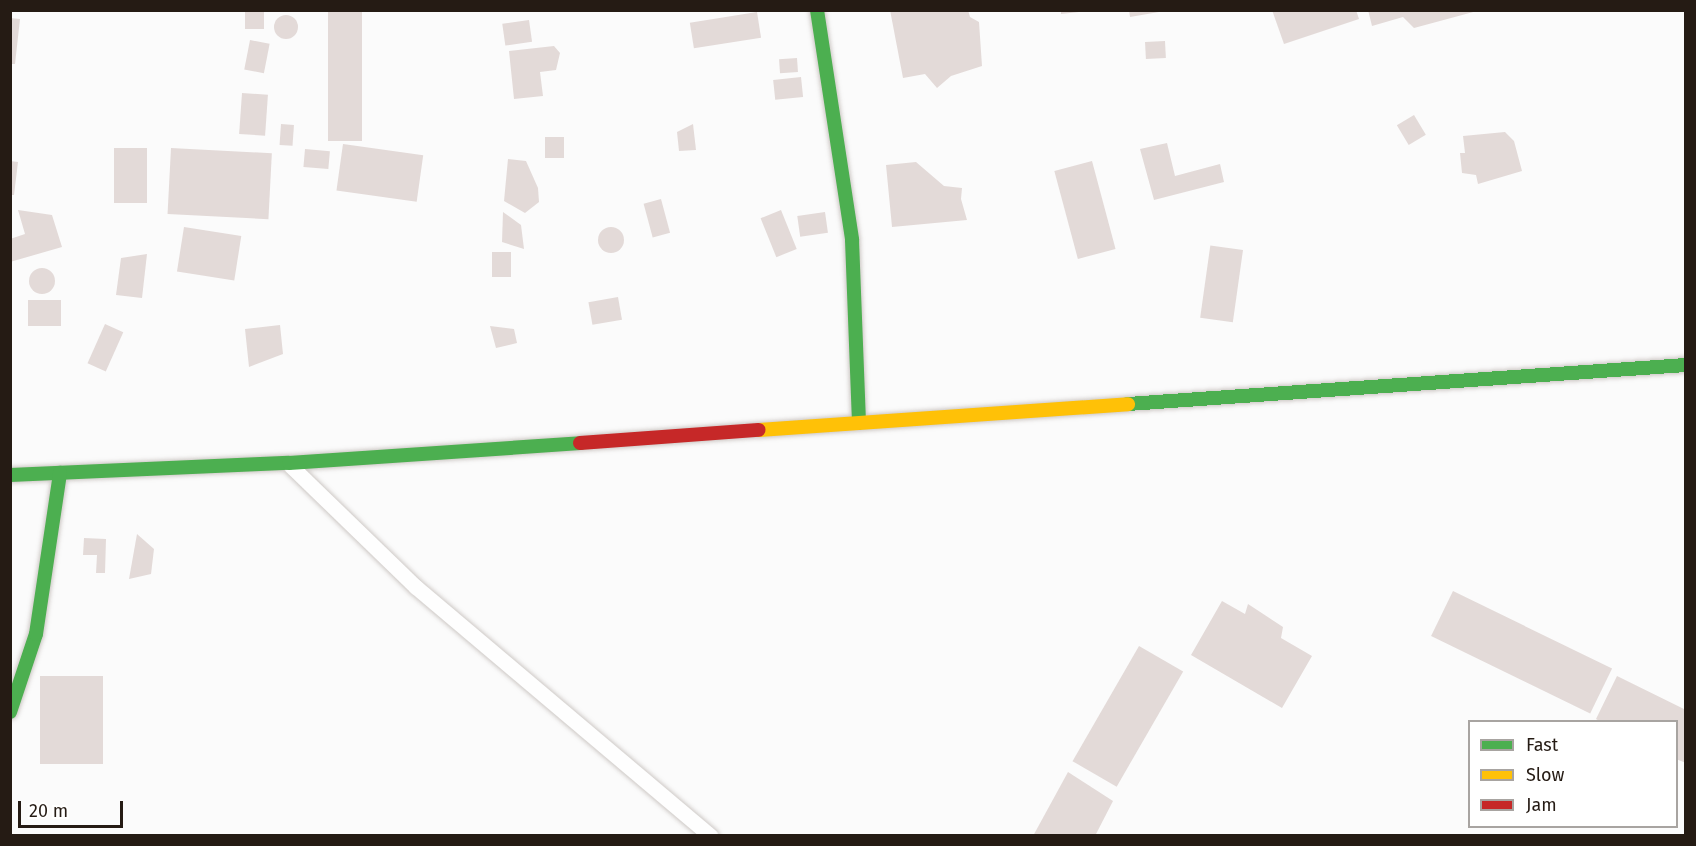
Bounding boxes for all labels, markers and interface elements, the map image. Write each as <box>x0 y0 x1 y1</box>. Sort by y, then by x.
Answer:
legend <box>1468 720 1678 828</box>
text: Fast <box>1526 734 1558 756</box>
text: Slow <box>1526 764 1564 786</box>
scale bar <box>21 789 126 827</box>
text: Jam <box>1526 794 1557 816</box>
text: 20 m <box>29 800 68 822</box>

